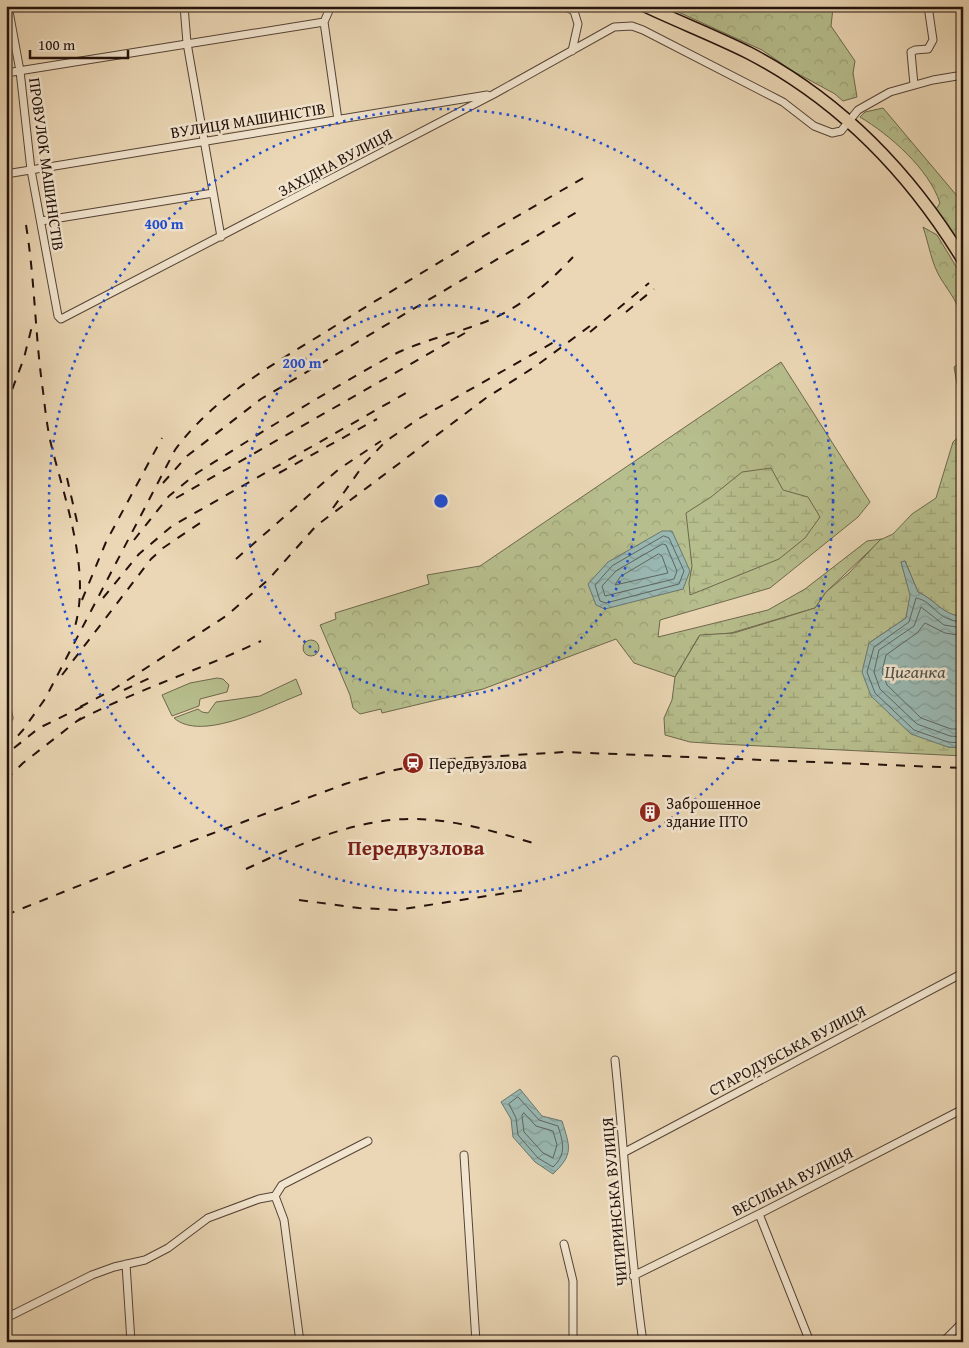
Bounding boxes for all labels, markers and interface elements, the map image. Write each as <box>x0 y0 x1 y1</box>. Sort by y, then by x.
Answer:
scale bar <box>30 28 128 60</box>
text: 100 m <box>38 34 76 55</box>
street label: ПРОВУЛОК МАШИНІСТІВ <box>23 76 71 252</box>
street label: ВУЛИЦЯ МАШИНІСТІВ <box>169 96 327 144</box>
street label: ЗАХІДНА ВУЛИЦЯ <box>274 121 397 202</box>
text: 400 m <box>144 213 184 234</box>
text: 200 m <box>282 352 322 373</box>
centre of rings <box>432 492 450 510</box>
water label: Циганка <box>884 658 946 685</box>
station icon: Передвузлова <box>401 751 425 775</box>
place label: Передвузлова <box>429 751 527 775</box>
place label: Заброшенное здание ПТО <box>666 791 761 833</box>
building icon: Заброшенное здание ПТО <box>638 800 662 824</box>
district label: Передвузлова <box>348 832 485 863</box>
street label: СТАРОДУБСЬКА ВУЛИЦЯ <box>704 998 870 1102</box>
street label: ЧИГИРИНСЬКА ВУЛИЦЯ <box>595 1116 633 1287</box>
street label: ВЕСІЛЬНА ВУЛИЦЯ <box>727 1140 857 1222</box>

